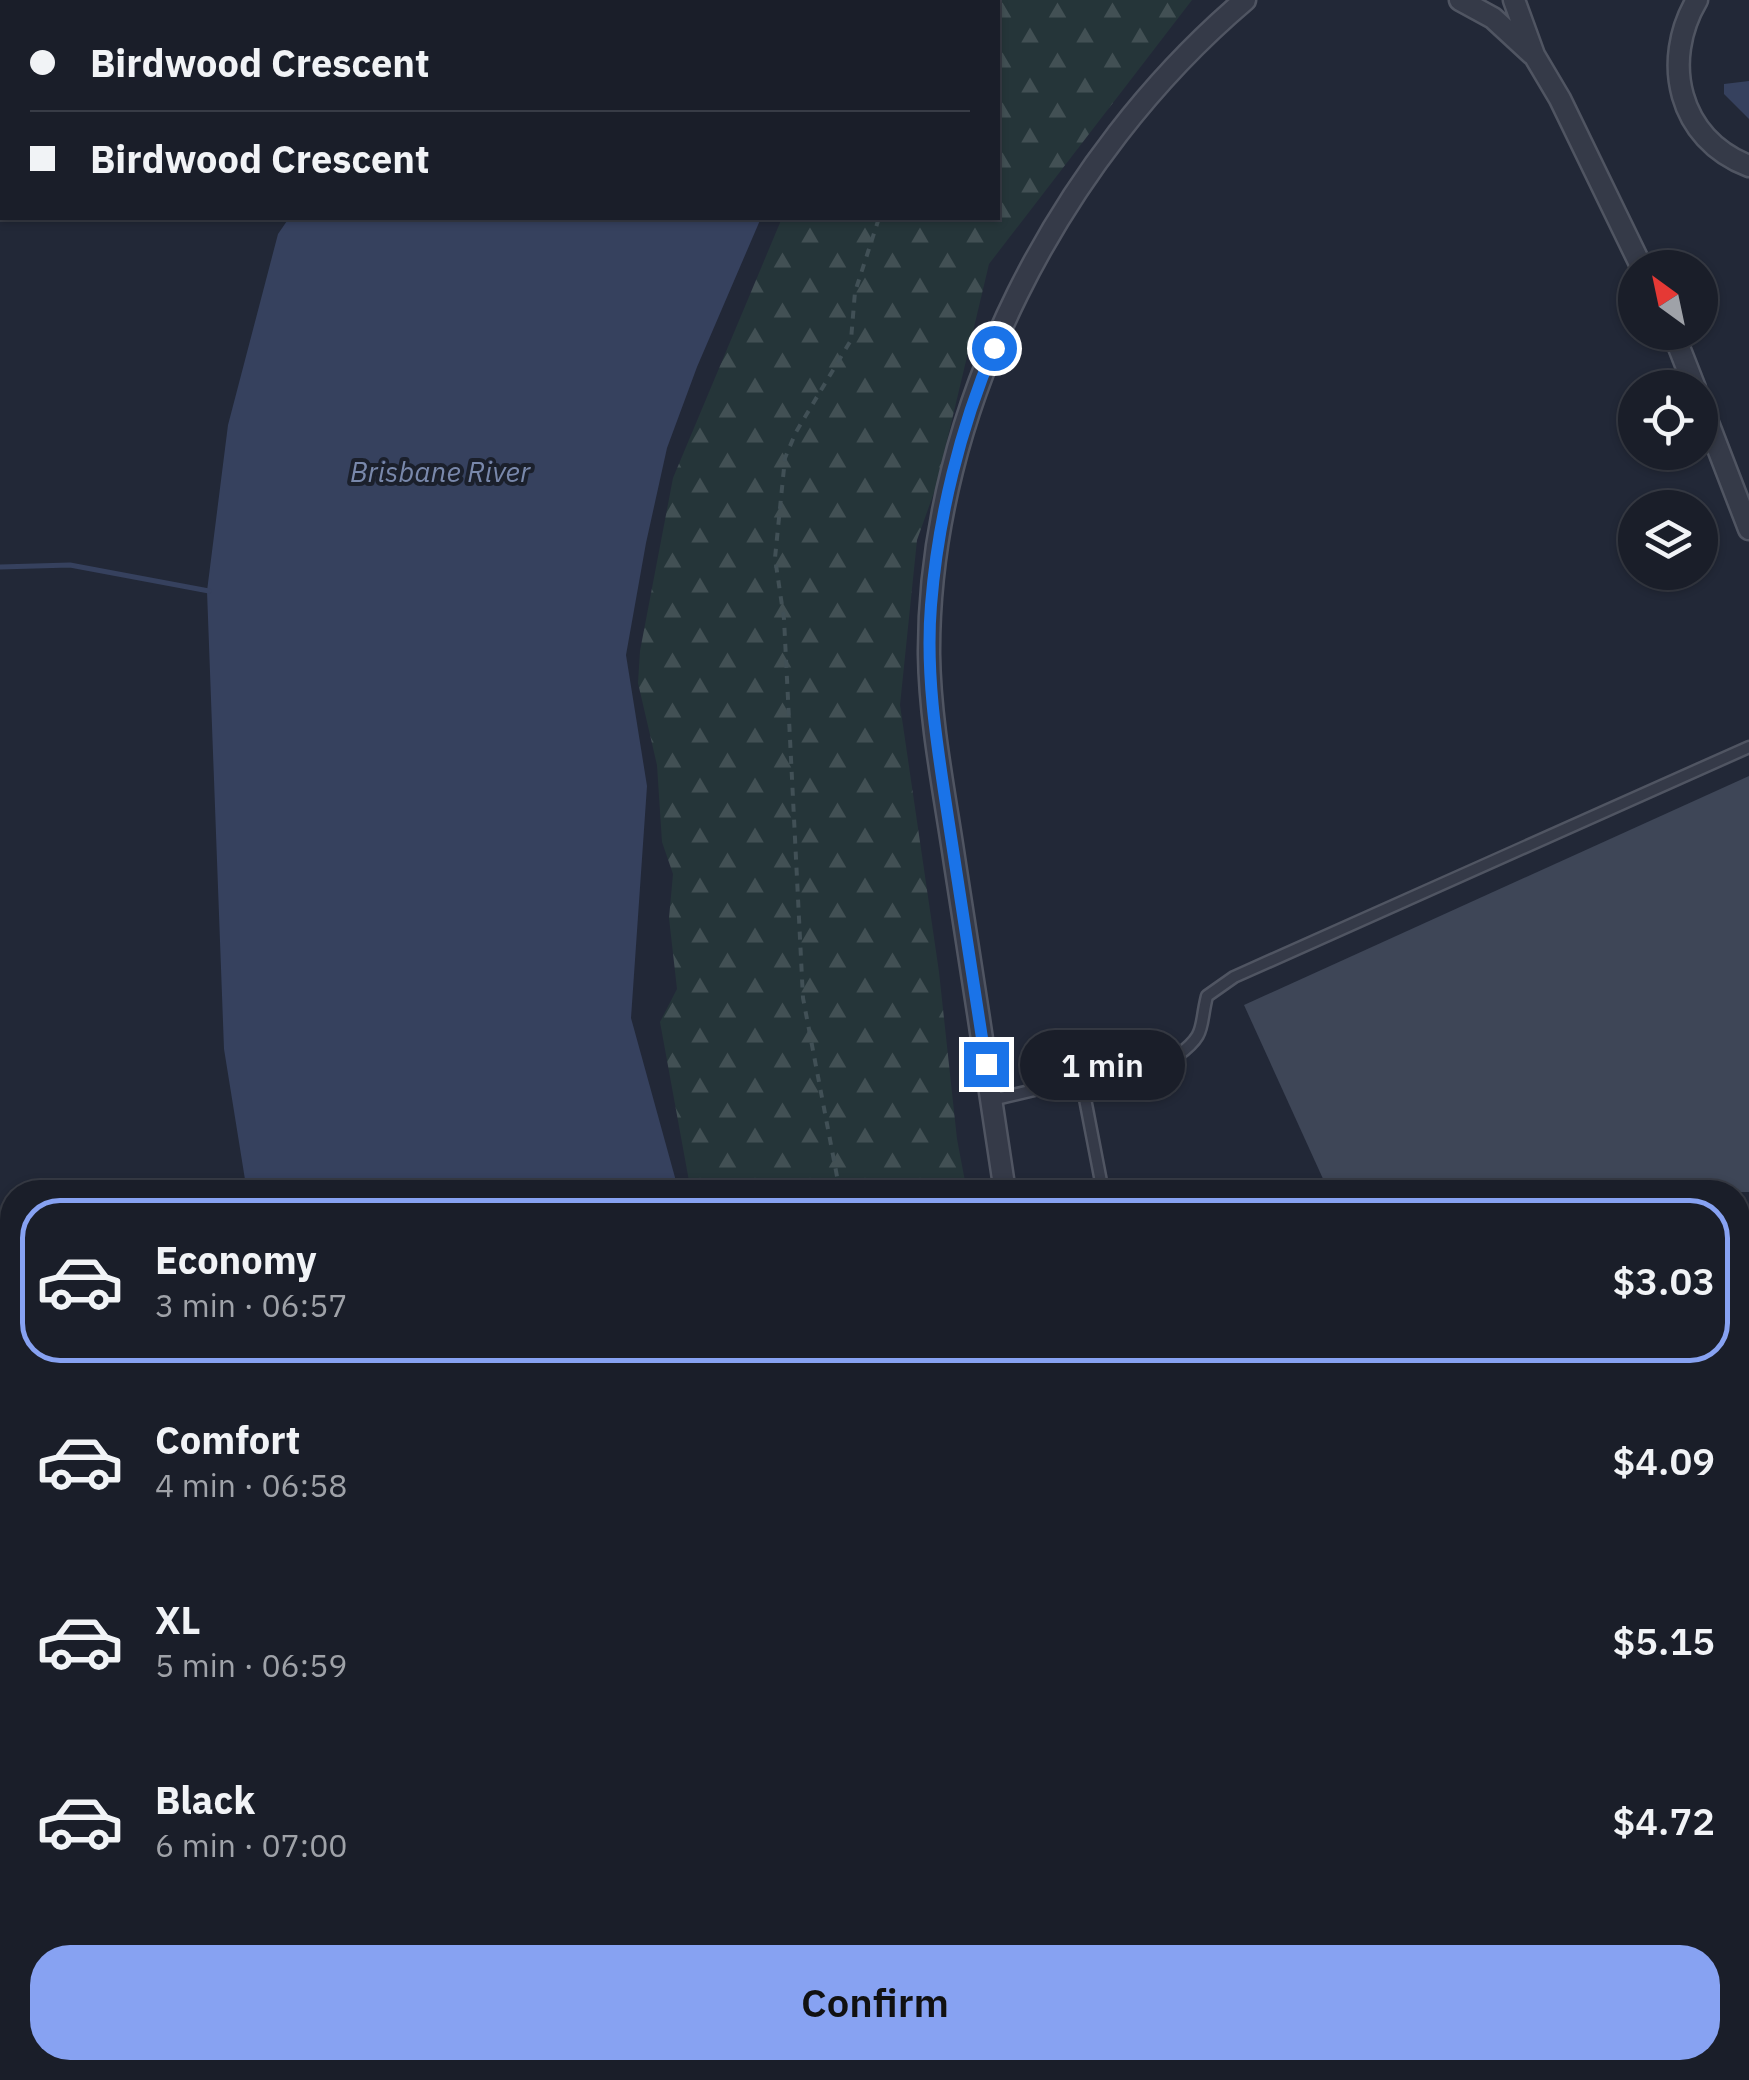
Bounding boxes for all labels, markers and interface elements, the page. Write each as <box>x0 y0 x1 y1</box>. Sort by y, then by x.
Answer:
text: Birdwood Crescent <box>90 38 429 87</box>
text: Birdwood Crescent <box>90 134 429 183</box>
north arrow <box>1618 250 1718 350</box>
map controls <box>1618 250 1718 590</box>
route start <box>972 326 1017 371</box>
button: locate <box>1618 370 1718 470</box>
water label: Brisbane River <box>350 453 531 490</box>
button: layers <box>1618 490 1718 590</box>
callout: 1 min <box>1021 1029 1186 1099</box>
route end <box>964 1042 1009 1087</box>
text: 1 min <box>1061 1044 1144 1086</box>
text: Economy <box>155 1235 317 1284</box>
icon: car <box>35 1236 125 1326</box>
text: $3.03 <box>1612 1256 1715 1305</box>
text: 3 min · 06:57 <box>155 1284 348 1326</box>
text: Comfort <box>155 1415 300 1464</box>
icon: car <box>35 1416 125 1506</box>
text: $4.09 <box>1612 1436 1715 1485</box>
text: 4 min · 06:58 <box>155 1464 348 1506</box>
text: XL <box>155 1595 201 1644</box>
icon: car <box>35 1596 125 1686</box>
text: $5.15 <box>1612 1616 1715 1665</box>
text: 5 min · 06:59 <box>155 1644 348 1686</box>
text: Black <box>155 1775 255 1824</box>
icon: car <box>35 1776 125 1866</box>
text: $4.72 <box>1612 1796 1715 1845</box>
text: 6 min · 07:00 <box>155 1824 348 1866</box>
button: Confirm <box>30 1945 1720 2060</box>

